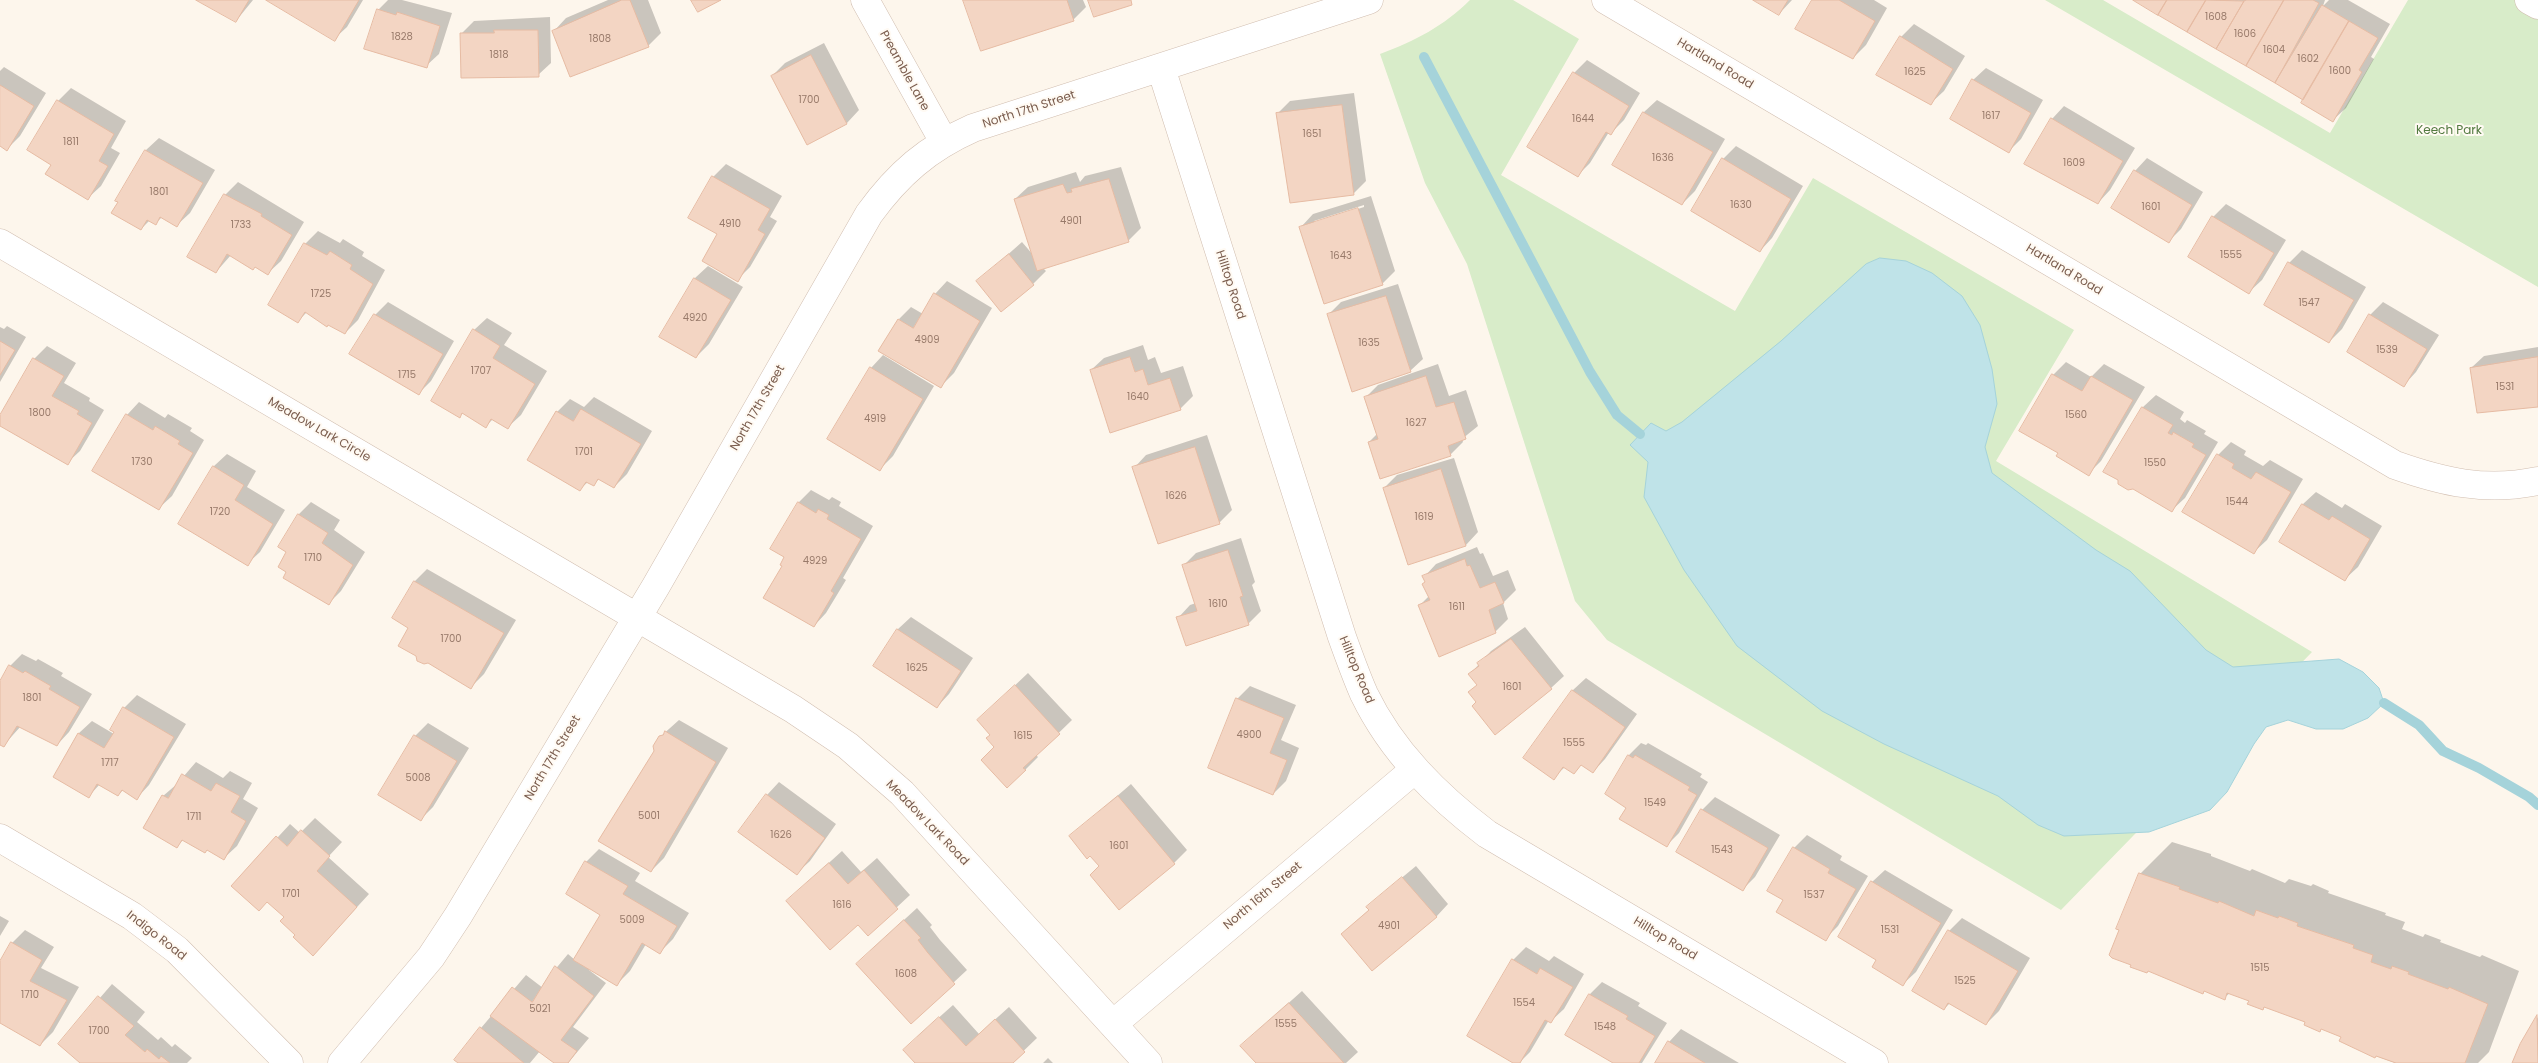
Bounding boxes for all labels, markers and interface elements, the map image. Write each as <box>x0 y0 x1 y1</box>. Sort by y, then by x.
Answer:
house number: 1608 <box>2205 11 2227 23</box>
street label: Preamble Lane <box>876 28 932 114</box>
house number: 1606 <box>2234 28 2256 40</box>
house number: 1828 <box>391 31 413 43</box>
house number: 1808 <box>589 33 611 45</box>
street label: Hartland Road <box>1674 36 1756 92</box>
house number: 1604 <box>2263 44 2285 56</box>
house number: 1818 <box>489 49 509 61</box>
house number: 1602 <box>2297 53 2319 65</box>
house number: 1600 <box>2329 65 2351 77</box>
house number: 1625 <box>1904 66 1926 78</box>
street label: North 17th Street <box>981 88 1077 132</box>
house number: 1700 <box>798 94 820 106</box>
house number: 1617 <box>1982 110 2000 122</box>
house number: 1644 <box>1572 113 1594 125</box>
park label: Keech Park <box>2416 124 2482 138</box>
house number: 1651 <box>1302 128 1322 140</box>
house number: 1811 <box>63 136 79 148</box>
house number: 1636 <box>1652 152 1674 164</box>
house number: 1609 <box>2063 157 2085 169</box>
house number: 1801 <box>150 186 168 198</box>
house number: 1630 <box>1730 199 1752 211</box>
house number: 1601 <box>2141 201 2161 213</box>
house number: 4901 <box>1060 215 1082 227</box>
house number: 4910 <box>719 218 741 230</box>
house number: 1733 <box>231 219 251 231</box>
street label: Hartland Road <box>2023 242 2105 298</box>
street label: Hilltop Road <box>1212 249 1248 321</box>
house number: 1555 <box>2220 249 2242 261</box>
house number: 1643 <box>1330 250 1352 262</box>
house number: 1725 <box>311 288 331 300</box>
house number: 1547 <box>2298 297 2320 309</box>
house number: 4920 <box>683 312 707 324</box>
house number: 4909 <box>914 334 940 346</box>
house number: 1635 <box>1358 337 1380 349</box>
house number: 1539 <box>2376 344 2398 356</box>
street label: North 17th Street <box>728 363 788 453</box>
house number: 1707 <box>471 365 491 377</box>
house number: 1715 <box>398 369 416 381</box>
house number: 1531 <box>2496 381 2514 393</box>
house number: 1640 <box>1127 391 1149 403</box>
street label: Meadow Lark Circle <box>265 395 373 465</box>
house number: 1800 <box>29 407 51 419</box>
house number: 1560 <box>2065 409 2087 421</box>
house number: 4919 <box>864 413 886 425</box>
house number: 1627 <box>1406 417 1426 429</box>
house number: 1701 <box>575 446 593 458</box>
house number: 1730 <box>132 456 152 468</box>
house number: 1550 <box>2144 457 2166 469</box>
house number: 1626 <box>1165 490 1187 502</box>
house number: 1544 <box>2226 496 2248 508</box>
house number: 1720 <box>210 506 230 518</box>
house number: 1619 <box>1414 511 1434 523</box>
house number: 1710 <box>304 552 322 564</box>
house number: 4929 <box>803 555 827 567</box>
house number: 1610 <box>1208 598 1228 610</box>
house number: 1611 <box>1449 601 1465 613</box>
house number: 1700 <box>440 633 462 645</box>
street label: Hilltop Road <box>1335 634 1377 706</box>
house number: 1625 <box>906 662 928 674</box>
house number: 1601 <box>1502 681 1522 693</box>
house number: 1801 <box>23 692 41 704</box>
street label: North 17th Street <box>522 713 584 803</box>
house number: 4900 <box>1236 729 1262 741</box>
house number: 1615 <box>1013 730 1033 742</box>
house number: 1555 <box>1563 737 1585 749</box>
house number: 1717 <box>101 757 119 769</box>
house number: 5008 <box>405 772 431 784</box>
street label: Meadow Lark Road <box>883 777 971 869</box>
house number: 1549 <box>1644 797 1666 809</box>
house number: 5001 <box>638 810 660 822</box>
house number: 1711 <box>186 811 202 823</box>
house number: 1626 <box>770 829 792 841</box>
house number: 1601 <box>1109 840 1129 852</box>
house number: 1543 <box>1711 844 1733 856</box>
street label: North 16th Street <box>1221 859 1305 933</box>
house number: 1701 <box>282 888 300 900</box>
house number: 1537 <box>1804 889 1824 901</box>
house number: 1616 <box>832 899 852 911</box>
street label: Indigo Road <box>123 908 189 964</box>
house number: 5009 <box>619 914 645 926</box>
street label: Hilltop Road <box>1631 914 1699 964</box>
house number: 4901 <box>1378 920 1400 932</box>
house number: 1531 <box>1881 924 1899 936</box>
house number: 1515 <box>2251 962 2269 974</box>
house number: 1608 <box>895 968 917 980</box>
house number: 1525 <box>1954 975 1976 987</box>
house number: 1710 <box>21 989 39 1001</box>
house number: 1554 <box>1513 997 1535 1009</box>
house number: 5021 <box>529 1003 551 1015</box>
house number: 1555 <box>1275 1018 1297 1030</box>
house number: 1548 <box>1594 1021 1616 1033</box>
house number: 1700 <box>88 1025 110 1037</box>

